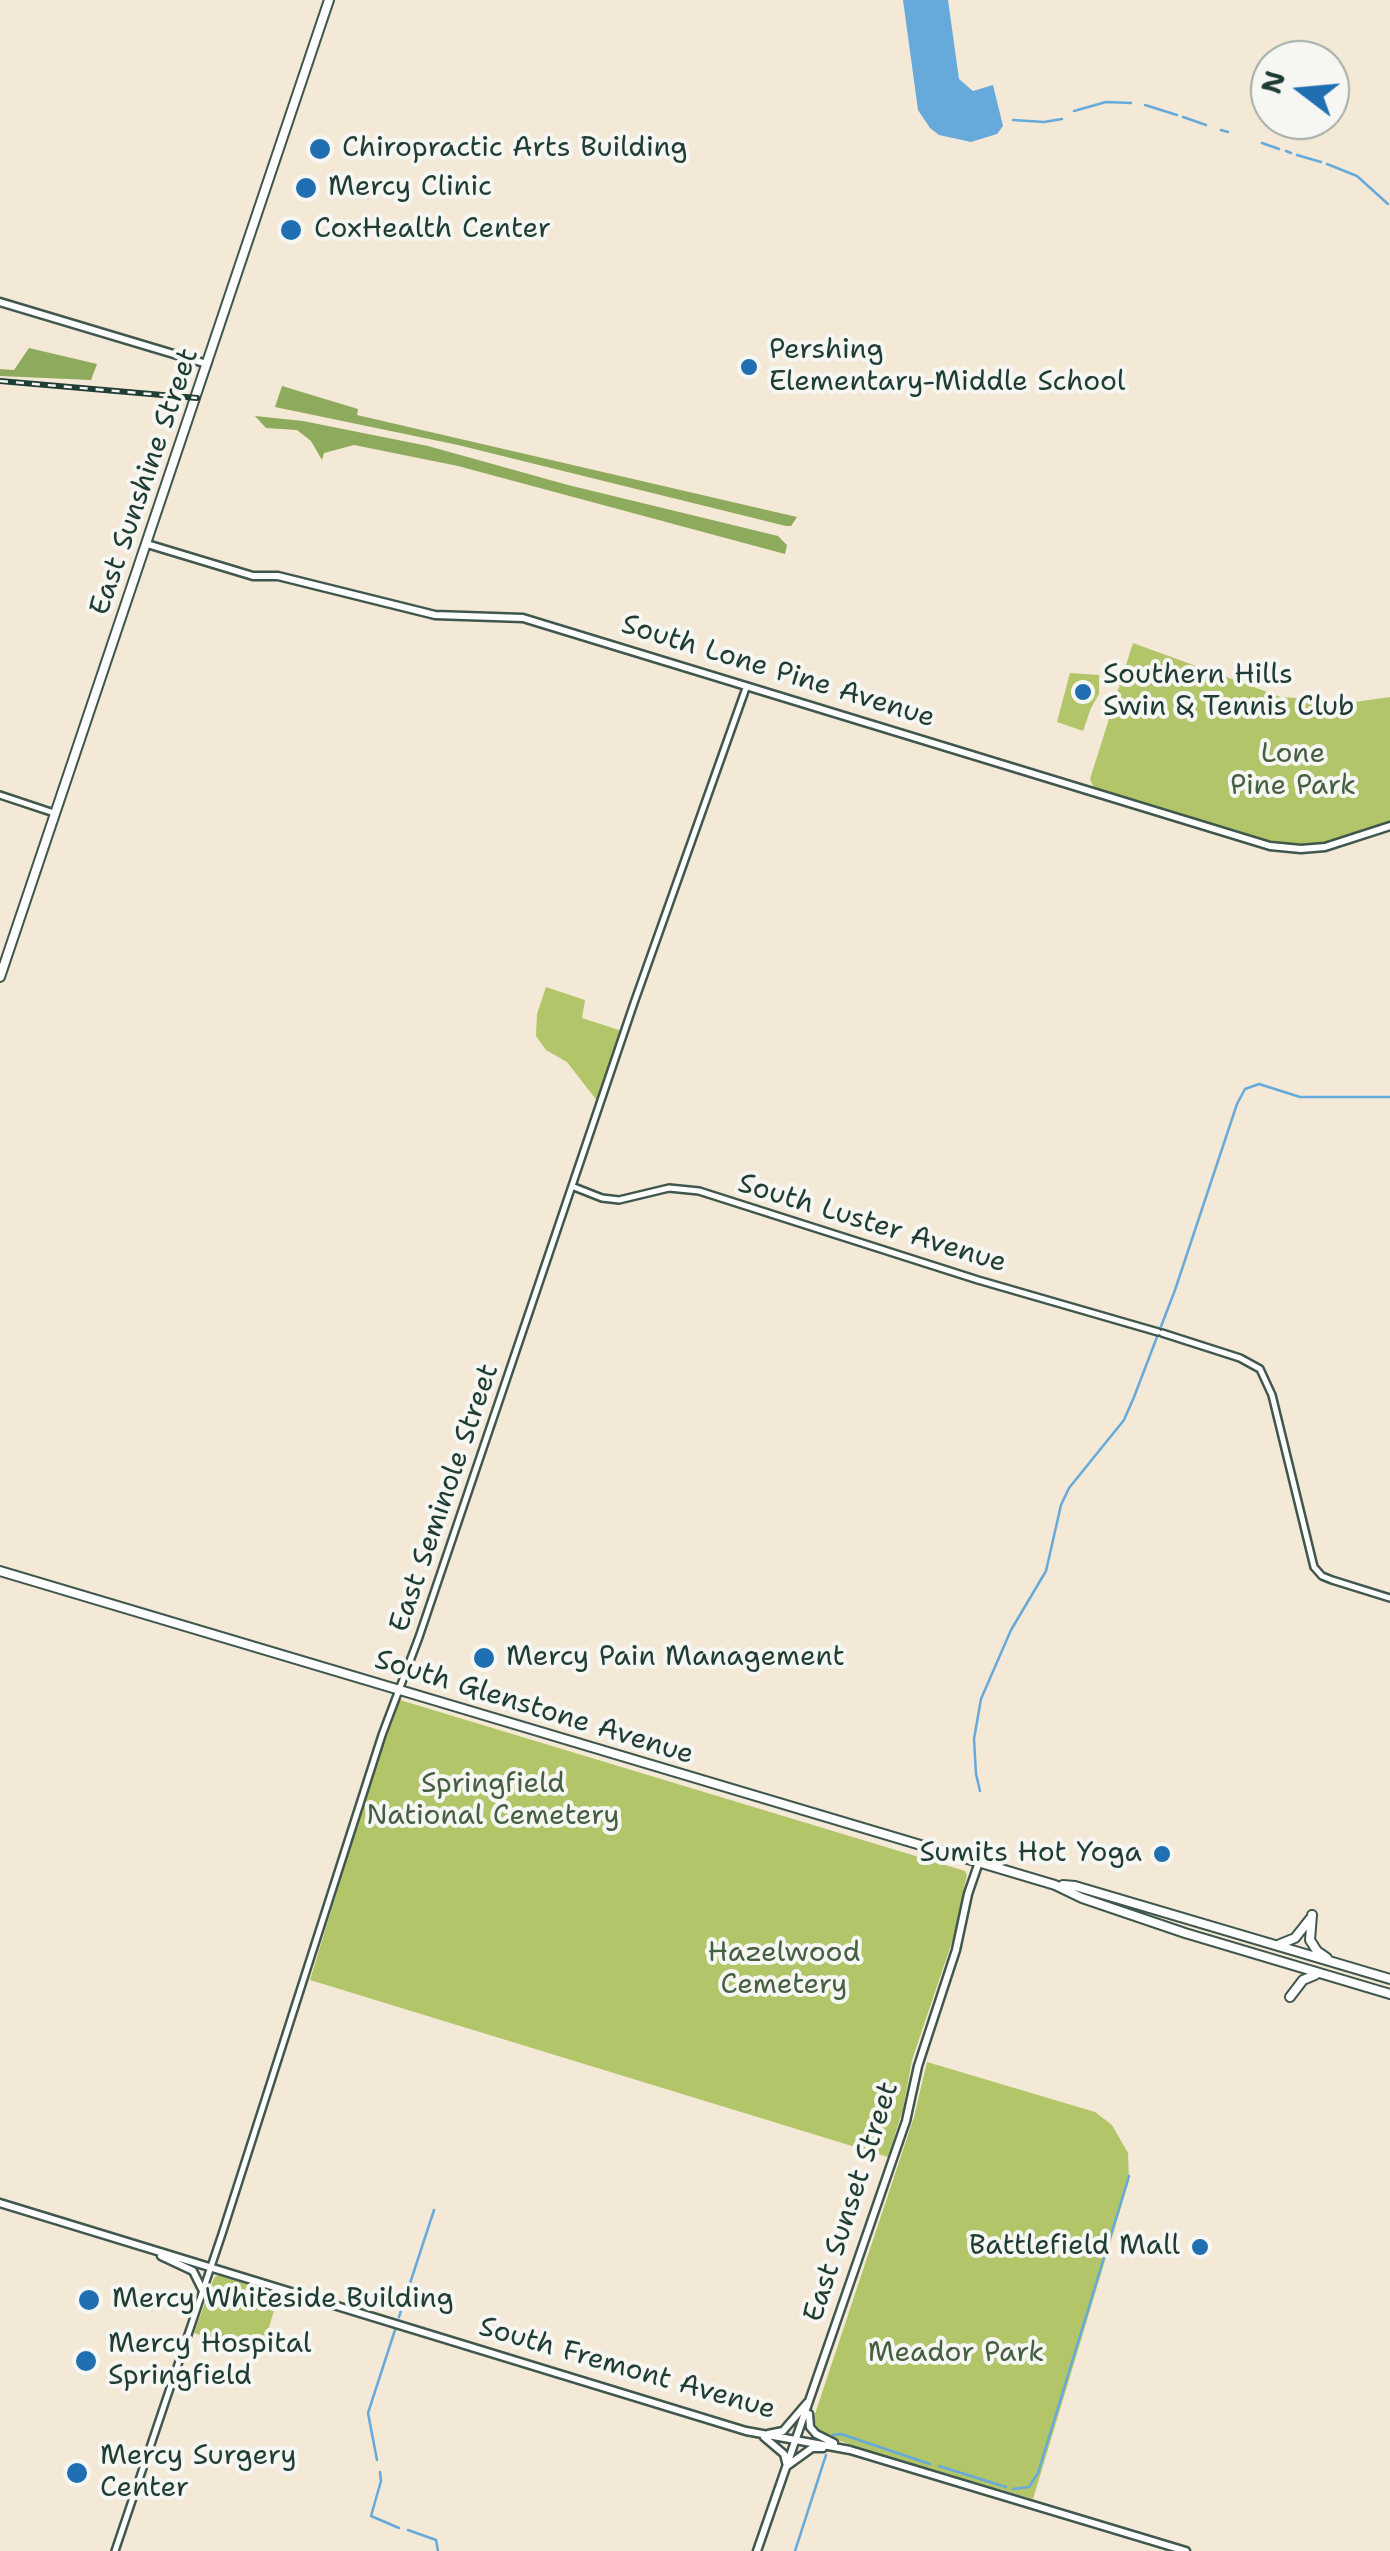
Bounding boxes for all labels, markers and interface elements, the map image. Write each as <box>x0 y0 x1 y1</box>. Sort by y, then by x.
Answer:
north arrow <box>1250 40 1350 140</box>
text: N <box>1252 66 1294 98</box>
place label: Chiropractic Arts Building <box>342 132 688 166</box>
marker: Chiropractic Arts Building <box>307 136 333 162</box>
place label: Mercy Clinic <box>328 171 492 205</box>
marker: Mercy Clinic <box>293 175 319 201</box>
place label: CoxHealth Center <box>314 213 551 247</box>
marker: CoxHealth Center <box>278 217 304 243</box>
place label: Pershing Elementary-Middle School <box>769 334 1126 400</box>
street label: East Sunshine Street <box>84 344 206 620</box>
marker: Pershing Elementary-Middle School <box>738 356 760 378</box>
street label: South Lone Pine Avenue <box>617 608 939 736</box>
place label: Southern Hills Swin & Tennis Club <box>1103 659 1355 725</box>
marker: Southern Hills Swin & Tennis Club <box>1072 681 1094 703</box>
park label: Lone Pine Park <box>1230 738 1356 804</box>
street label: South Luster Avenue <box>734 1167 1010 1281</box>
street label: East Seminole Street <box>383 1359 507 1637</box>
place label: Mercy Pain Management <box>506 1641 845 1675</box>
street label: South Glenstone Avenue <box>371 1643 697 1773</box>
marker: Mercy Pain Management <box>471 1645 497 1671</box>
park label: Springfield National Cemetery <box>366 1768 620 1834</box>
place label: Sumits Hot Yoga <box>919 1837 1142 1871</box>
marker: Sumits Hot Yoga <box>1151 1843 1173 1865</box>
park label: Hazelwood Cemetery <box>708 1937 860 2003</box>
street label: East Sunset Street <box>797 2078 907 2326</box>
place label: Battlefield Mall <box>969 2230 1180 2264</box>
marker: Battlefield Mall <box>1189 2236 1211 2258</box>
place label: Mercy Whiteside Building <box>112 2283 454 2317</box>
marker: Mercy Whiteside Building <box>76 2287 102 2313</box>
street label: South Fremont Avenue <box>475 2311 779 2427</box>
place label: Mercy Hospital Springfield <box>108 2328 311 2394</box>
park label: Meador Park <box>868 2337 1044 2371</box>
marker: Mercy Hospital Springfield <box>73 2348 99 2374</box>
place label: Mercy Surgery Center <box>100 2440 296 2506</box>
marker: Mercy Surgery Center <box>64 2460 90 2486</box>

